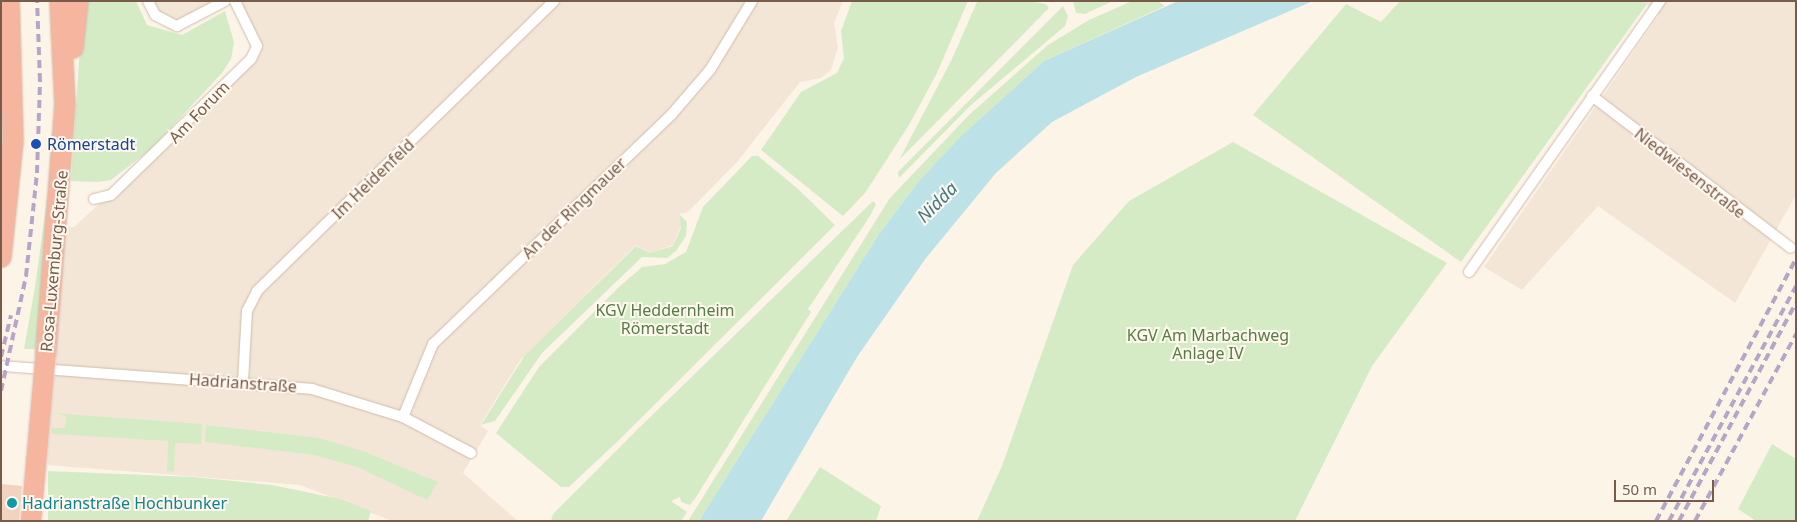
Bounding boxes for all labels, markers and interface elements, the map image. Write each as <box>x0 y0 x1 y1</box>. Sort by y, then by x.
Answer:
street label: Am Forum <box>165 77 233 147</box>
street label: Niedwiesenstraße <box>1631 124 1749 222</box>
place label: Römerstadt <box>47 134 135 154</box>
street label: Im Heidenfeld <box>328 135 418 223</box>
marker: Römerstadt <box>29 137 43 151</box>
street label: An der Ringmauer <box>518 153 630 263</box>
street label: Rosa-Luxemburg-Straße <box>37 170 71 352</box>
water label: Nidda <box>912 177 962 227</box>
park label: KGV Heddernheim Römerstadt <box>595 300 735 338</box>
park label: KGV Am Marbachweg Anlage IV <box>1127 325 1289 363</box>
street label: Hadrianstraße <box>188 370 298 396</box>
scale bar <box>1617 470 1717 502</box>
text: 50 m <box>1622 479 1657 499</box>
place label: Hadrianstraße Hochbunker <box>22 493 227 513</box>
marker: Hadrianstraße Hochbunker <box>6 497 18 509</box>

